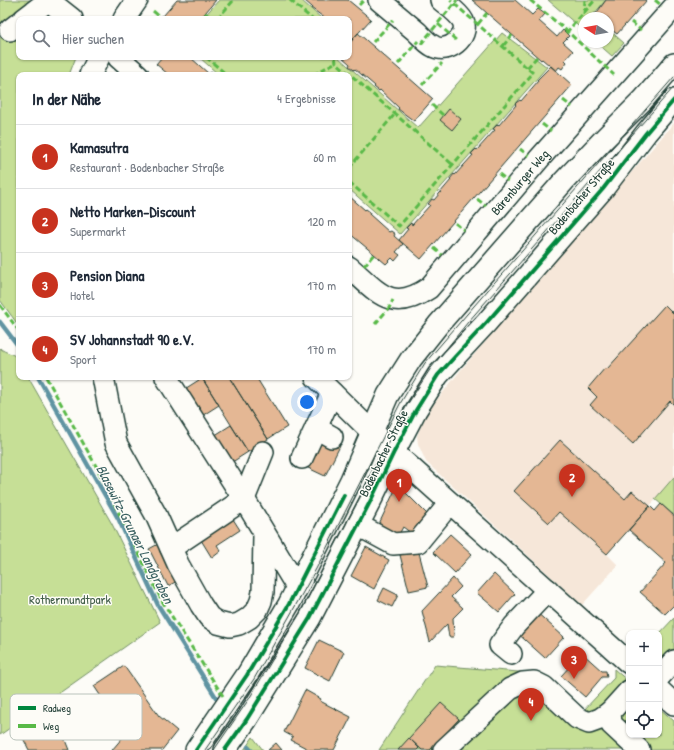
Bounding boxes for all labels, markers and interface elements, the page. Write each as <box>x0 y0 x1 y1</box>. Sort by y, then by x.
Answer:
north arrow <box>578 12 614 48</box>
search box <box>16 16 352 60</box>
icon: search <box>30 27 52 49</box>
text: Hier suchen <box>62 28 124 49</box>
text: In der Nähe <box>32 87 101 110</box>
text: 4 Ergebnisse <box>277 89 336 107</box>
text: Kamasutra <box>70 137 128 158</box>
street label: Bärenburger Weg <box>486 145 553 219</box>
text: 1 <box>43 148 47 166</box>
text: 60 m <box>313 148 336 166</box>
street label: Bodenbacher Straße <box>544 154 618 238</box>
text: Restaurant · Bodenbacher Straße <box>70 158 225 176</box>
text: Netto Marken-Discount <box>70 201 195 222</box>
text: 2 <box>42 212 48 230</box>
text: 120 m <box>308 212 336 230</box>
text: Supermarkt <box>70 222 126 240</box>
text: Pension Diana <box>70 265 144 286</box>
text: 3 <box>42 276 48 294</box>
text: 170 m <box>307 276 336 294</box>
text: Hotel <box>70 286 94 304</box>
text: SV Johannstadt 90 e.V. <box>70 329 194 350</box>
text: 4 <box>43 340 47 358</box>
text: 170 m <box>307 340 336 358</box>
text: Sport <box>70 350 96 368</box>
your location <box>297 392 317 412</box>
street label: Bodenbacher Straße <box>354 407 412 499</box>
water label: Blasewitz‐Grunaer Landgraben <box>91 461 179 608</box>
pin: 2 <box>559 464 585 497</box>
pin: 1 <box>386 469 412 502</box>
park label: Rothermundtpark <box>29 590 111 608</box>
map controls <box>626 630 662 738</box>
button: + <box>626 630 662 666</box>
pin: 3 <box>561 646 587 679</box>
button: − <box>626 666 662 702</box>
pin: 4 <box>518 688 544 721</box>
legend <box>10 694 142 740</box>
text: Radweg <box>43 701 71 715</box>
button: locate <box>626 702 662 738</box>
text: Weg <box>43 719 59 733</box>

